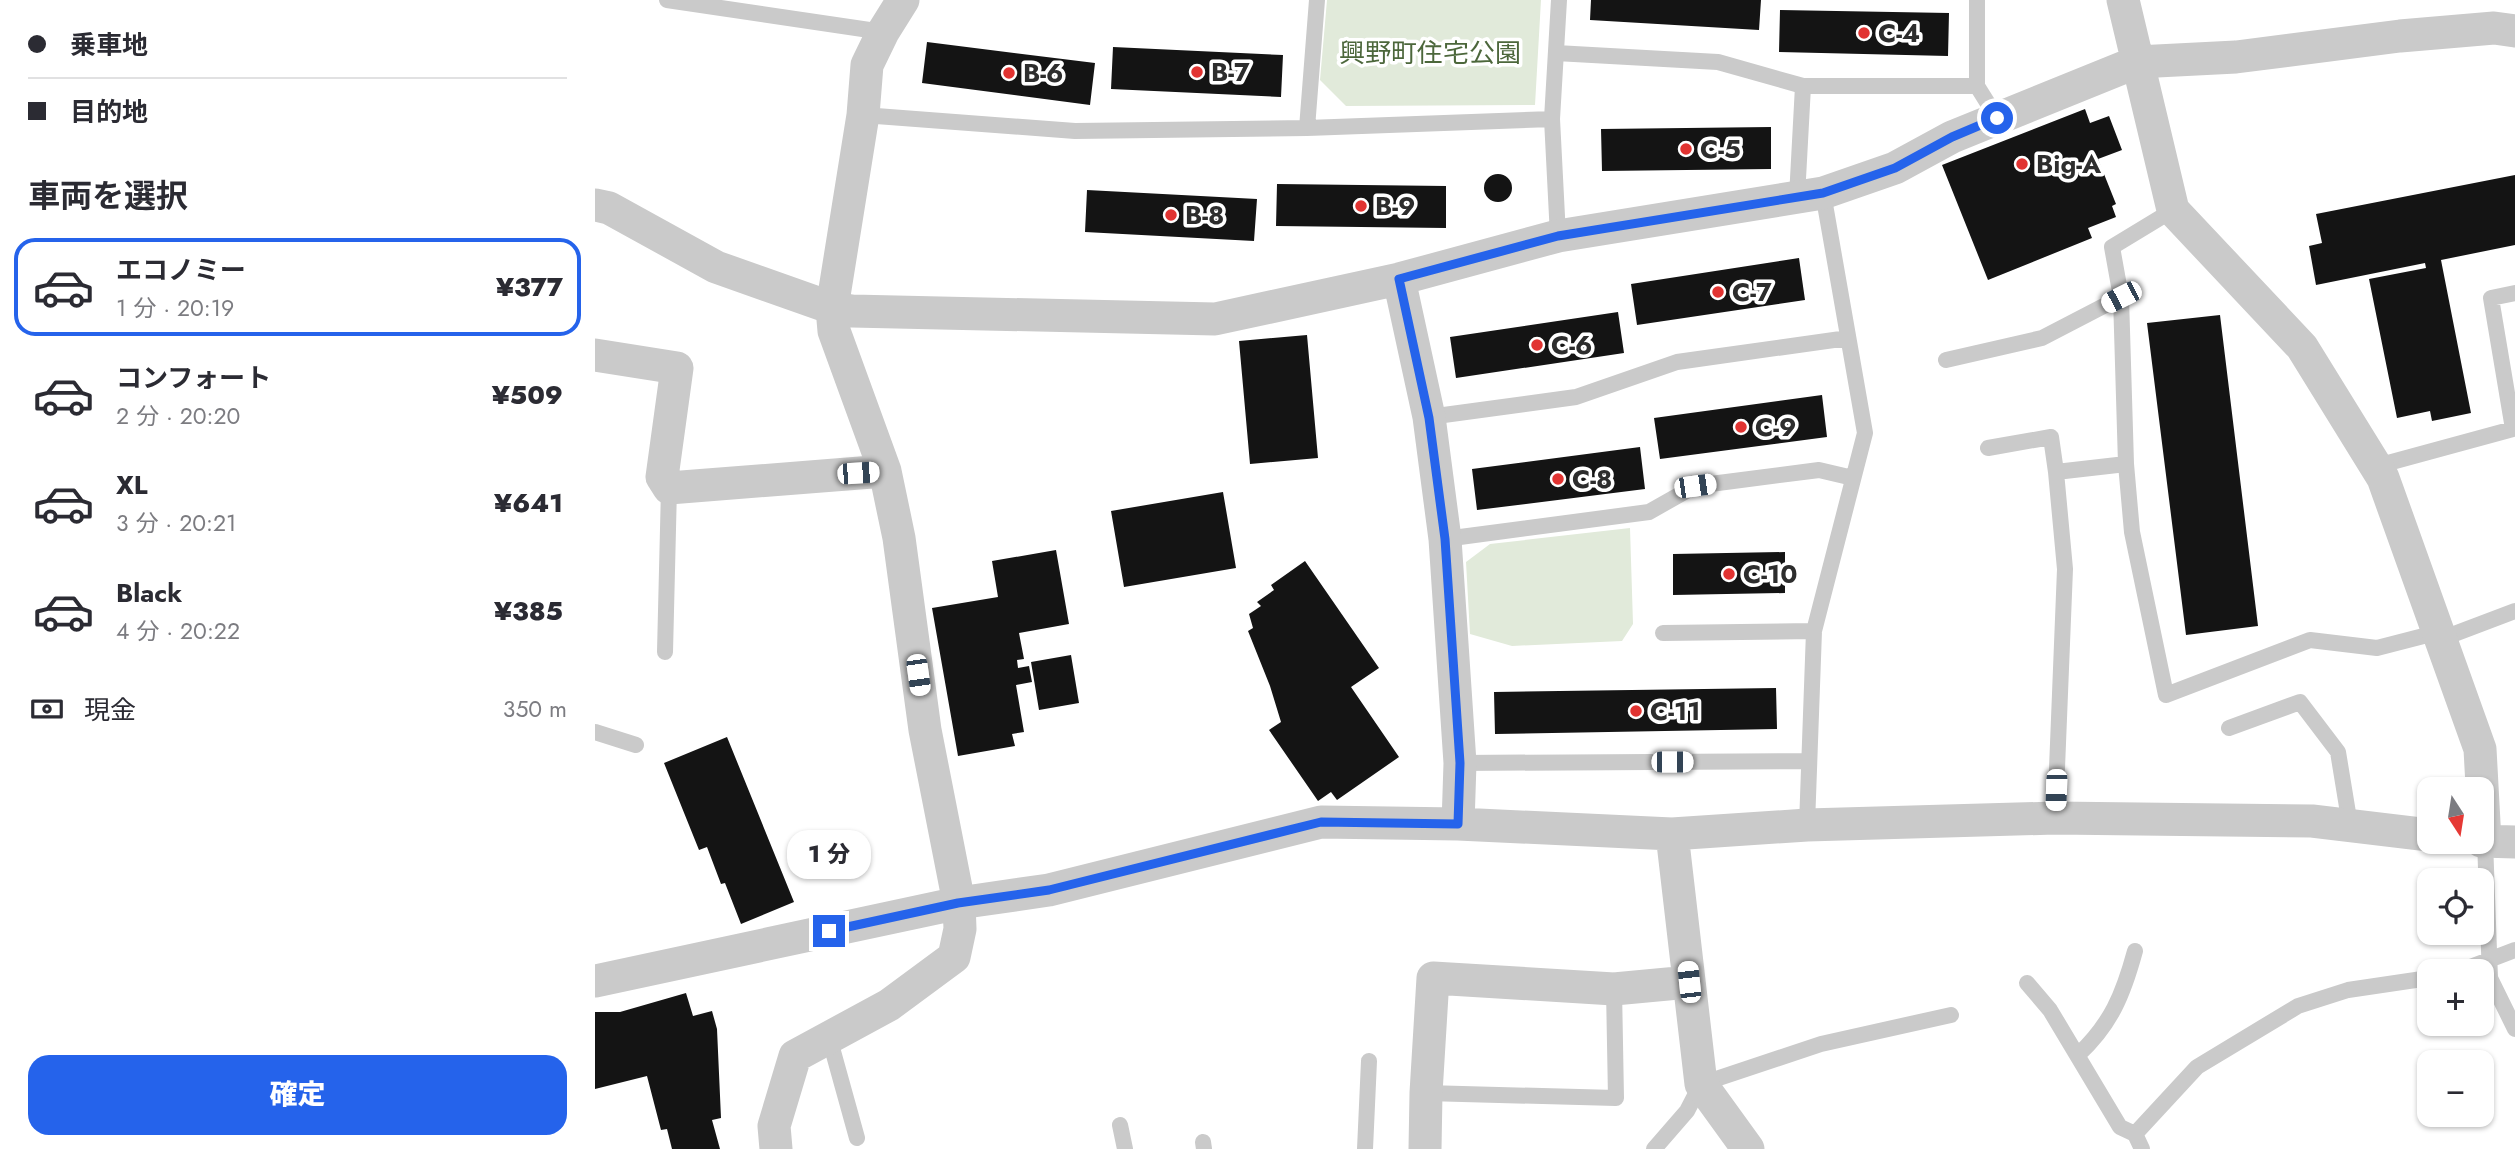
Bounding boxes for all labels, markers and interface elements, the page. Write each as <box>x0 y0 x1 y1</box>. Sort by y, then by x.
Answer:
place label: C-4 <box>1878 14 1920 52</box>
marker: C-4 <box>1856 25 1872 41</box>
text: 乗車地 <box>70 26 148 64</box>
park label: 興野町住宅公園 <box>1339 34 1521 72</box>
place label: B-7 <box>1211 53 1250 91</box>
place label: B-6 <box>1023 54 1063 92</box>
marker: B-7 <box>1189 64 1205 80</box>
marker: B-6 <box>1001 65 1017 81</box>
text: 目的地 <box>70 93 148 131</box>
route start <box>1981 102 2013 134</box>
place label: C-5 <box>1700 130 1741 168</box>
marker: C-5 <box>1678 141 1694 157</box>
place label: Big-A <box>2036 145 2102 183</box>
marker: Big-A <box>2014 156 2030 172</box>
text: 車両を選択 <box>28 173 188 219</box>
place label: B-9 <box>1375 187 1415 225</box>
place label: B-8 <box>1185 196 1224 234</box>
marker: B-9 <box>1353 198 1369 214</box>
marker: B-8 <box>1163 207 1179 223</box>
text: エコノミー <box>116 251 246 289</box>
icon: car <box>32 256 95 319</box>
text: ¥377 <box>496 268 563 306</box>
place label: C-7 <box>1732 273 1772 311</box>
car <box>2098 278 2145 316</box>
marker: C-7 <box>1710 284 1726 300</box>
text: 1 分 · 20:19 <box>116 291 234 325</box>
place label: C-6 <box>1551 326 1592 364</box>
marker: C-6 <box>1529 337 1545 353</box>
text: コンフォート <box>116 359 271 397</box>
icon: car <box>32 364 95 427</box>
text: ¥509 <box>492 376 563 414</box>
text: 2 分 · 20:20 <box>116 399 240 433</box>
place label: C-9 <box>1755 408 1796 446</box>
marker: C-9 <box>1733 419 1749 435</box>
place label: C-8 <box>1572 460 1612 498</box>
car <box>837 461 880 485</box>
text: XL <box>116 466 148 504</box>
marker: C-8 <box>1550 471 1566 487</box>
icon: car <box>32 472 95 535</box>
car <box>1673 473 1718 499</box>
text: ¥641 <box>494 484 563 522</box>
text: 3 分 · 20:21 <box>116 506 236 540</box>
place label: C-10 <box>1743 555 1797 593</box>
marker: C-10 <box>1721 566 1737 582</box>
text: Black <box>116 574 182 612</box>
icon: car <box>32 580 95 643</box>
text: ¥385 <box>494 592 563 630</box>
text: 4 分 · 20:22 <box>116 614 240 648</box>
car <box>905 653 932 697</box>
icon: cash <box>28 690 66 728</box>
text: 現金 <box>84 691 136 729</box>
text: 350 m <box>503 692 567 726</box>
place label: C-11 <box>1650 692 1700 730</box>
marker: C-11 <box>1628 703 1644 719</box>
car <box>1652 752 1694 773</box>
car <box>2045 769 2068 811</box>
north arrow <box>2417 777 2494 854</box>
map controls <box>2417 777 2494 1127</box>
callout: 1 分 <box>787 830 871 878</box>
text: 1 分 <box>808 837 850 871</box>
button: locate <box>2417 868 2494 945</box>
route end <box>813 915 845 947</box>
button: + <box>2417 959 2494 1036</box>
car <box>1677 960 1702 1004</box>
button: − <box>2417 1050 2494 1127</box>
button: 確定 <box>28 1055 567 1135</box>

